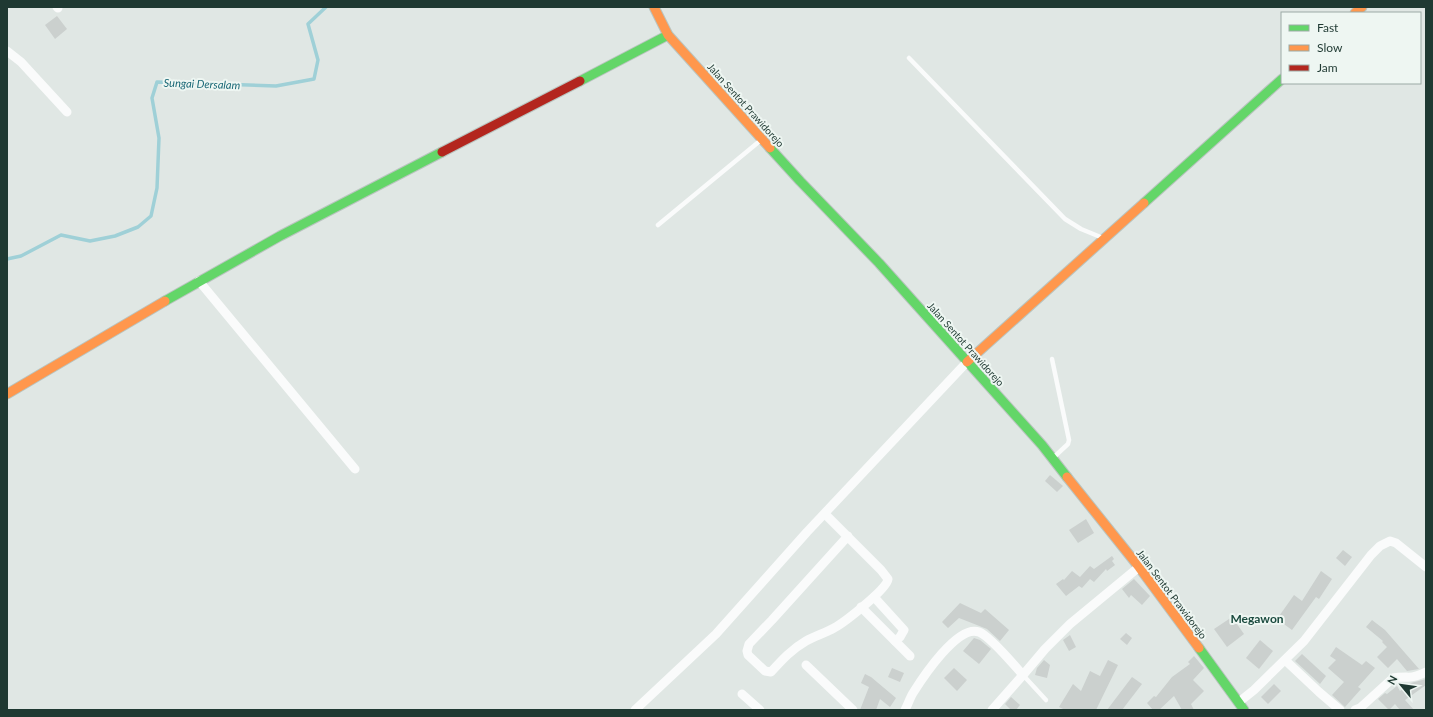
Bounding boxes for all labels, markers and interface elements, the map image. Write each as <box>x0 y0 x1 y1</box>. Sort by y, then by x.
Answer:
legend <box>1281 12 1421 84</box>
text: Fast <box>1317 20 1339 35</box>
text: Slow <box>1317 40 1343 55</box>
text: Jam <box>1317 60 1338 75</box>
street label: Jalan Sentot Prawidorejo <box>705 61 787 150</box>
water label: Sungai Dersalam <box>164 76 241 91</box>
street label: Jalan Sentot Prawidorejo <box>925 300 1007 389</box>
street label: Jalan Sentot Prawidorejo <box>1135 547 1210 641</box>
district label: Megawon <box>1230 611 1284 626</box>
north arrow <box>1381 665 1421 705</box>
text: N <box>1384 673 1400 687</box>

